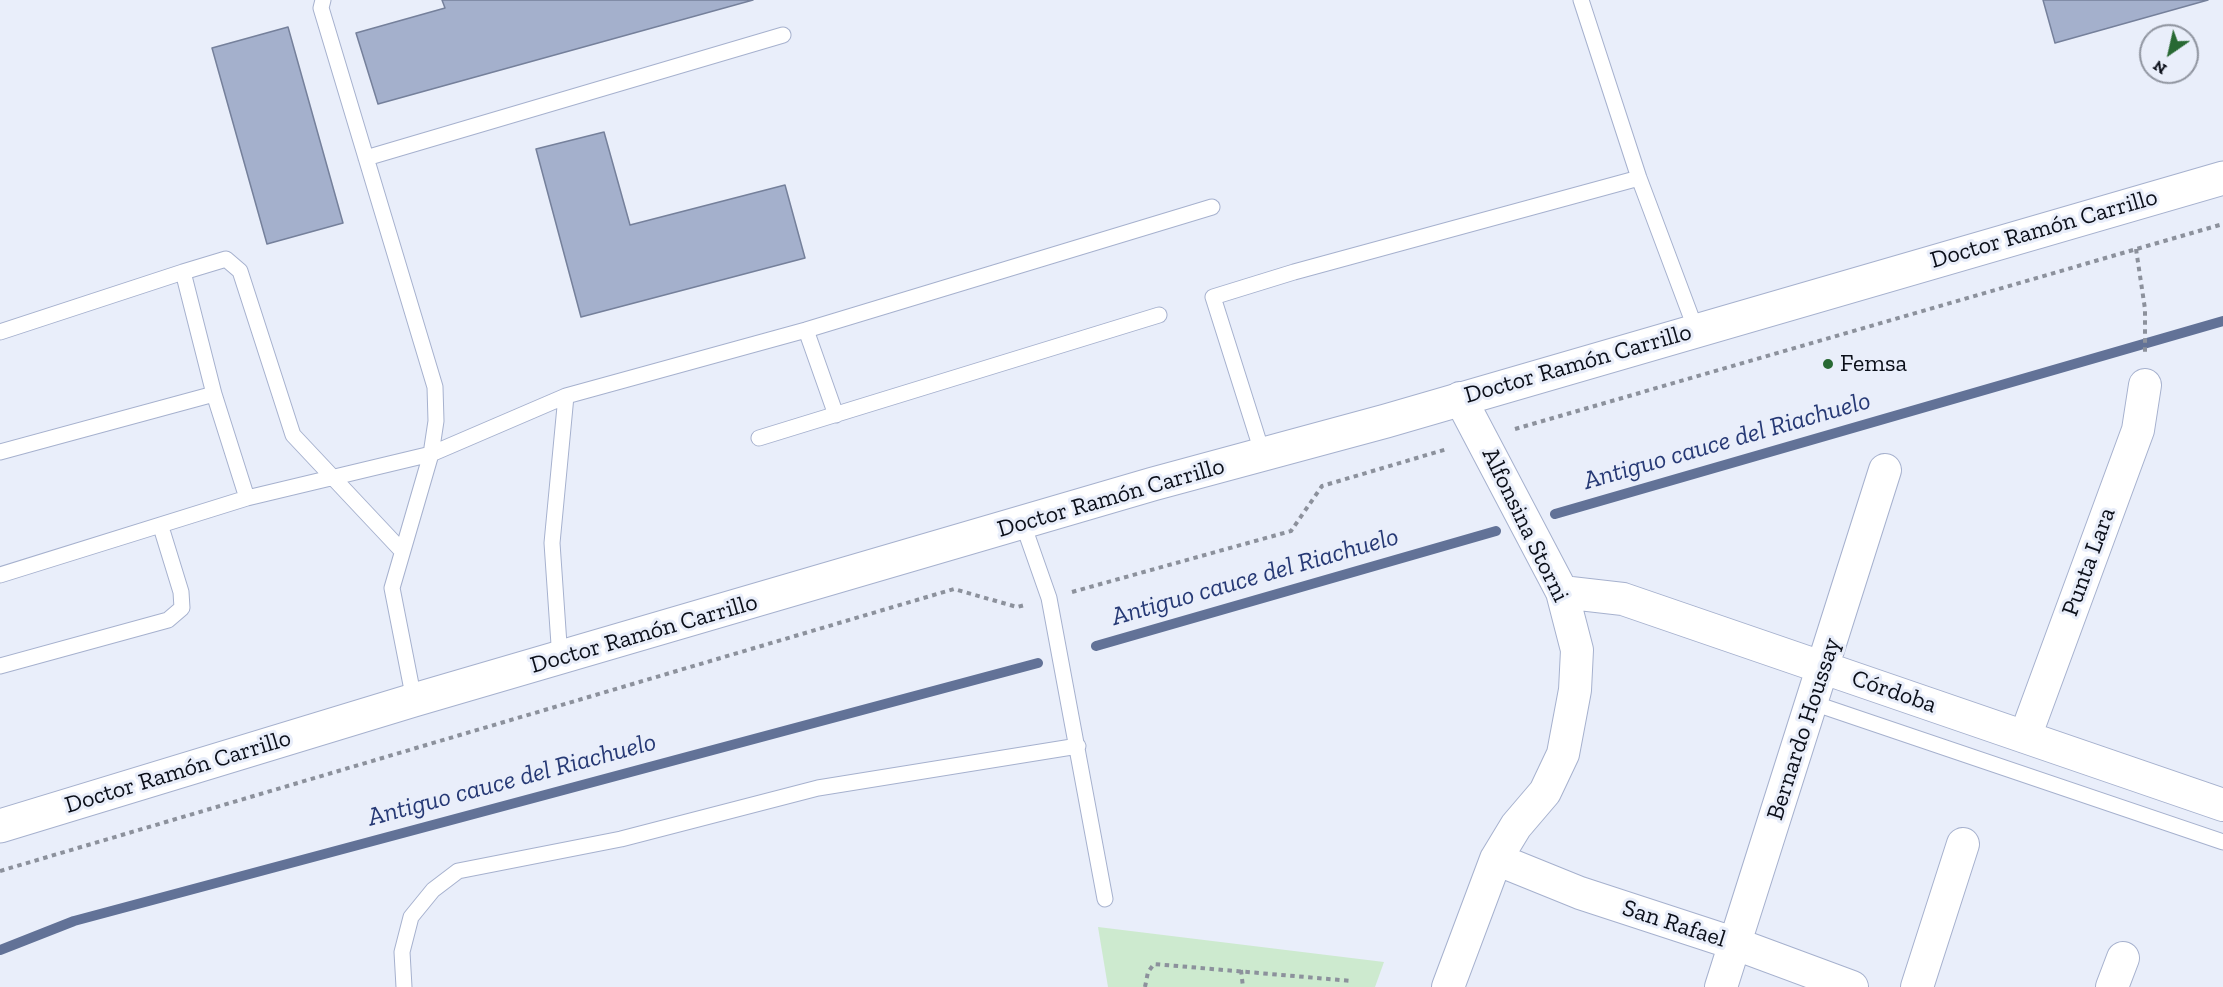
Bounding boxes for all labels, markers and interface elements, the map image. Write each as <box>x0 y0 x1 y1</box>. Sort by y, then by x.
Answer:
north arrow <box>2139 24 2199 84</box>
text: N <box>2149 56 2170 79</box>
street label: Doctor Ramón Carrillo <box>1927 183 2161 275</box>
street label: Doctor Ramón Carrillo <box>1461 318 1695 410</box>
place label: Femsa <box>1840 350 1907 378</box>
marker: Femsa <box>1821 357 1835 371</box>
water label: Antiguo cauce del Riachuelo <box>1580 385 1874 497</box>
street label: Alfonsina Storni <box>1475 443 1575 607</box>
street label: Doctor Ramón Carrillo <box>994 452 1228 544</box>
street label: Punta Lara <box>2056 504 2122 620</box>
water label: Antiguo cauce del Riachuelo <box>1108 521 1402 633</box>
street label: Doctor Ramón Carrillo <box>527 588 761 680</box>
street label: Bernardo Houssay <box>1761 634 1847 824</box>
street label: Córdoba <box>1848 664 1940 720</box>
street label: Doctor Ramón Carrillo <box>62 724 294 820</box>
water label: Antiguo cauce del Riachuelo <box>364 726 660 834</box>
street label: San Rafael <box>1619 894 1729 954</box>

